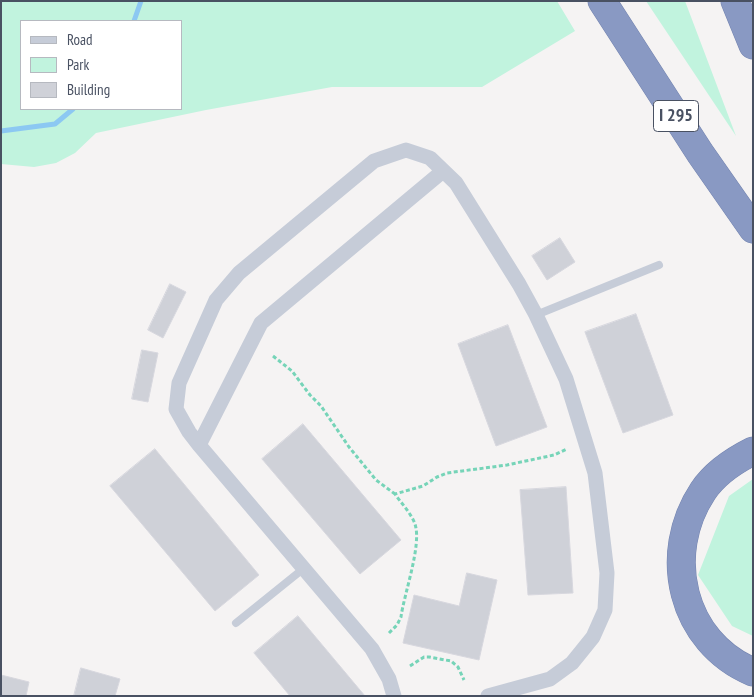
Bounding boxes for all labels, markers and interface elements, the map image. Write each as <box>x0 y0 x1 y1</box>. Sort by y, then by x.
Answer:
legend <box>20 20 182 110</box>
text: Road <box>67 30 93 49</box>
text: Park <box>67 55 89 74</box>
text: Building <box>67 80 110 99</box>
road number: I 295 <box>654 100 698 132</box>

